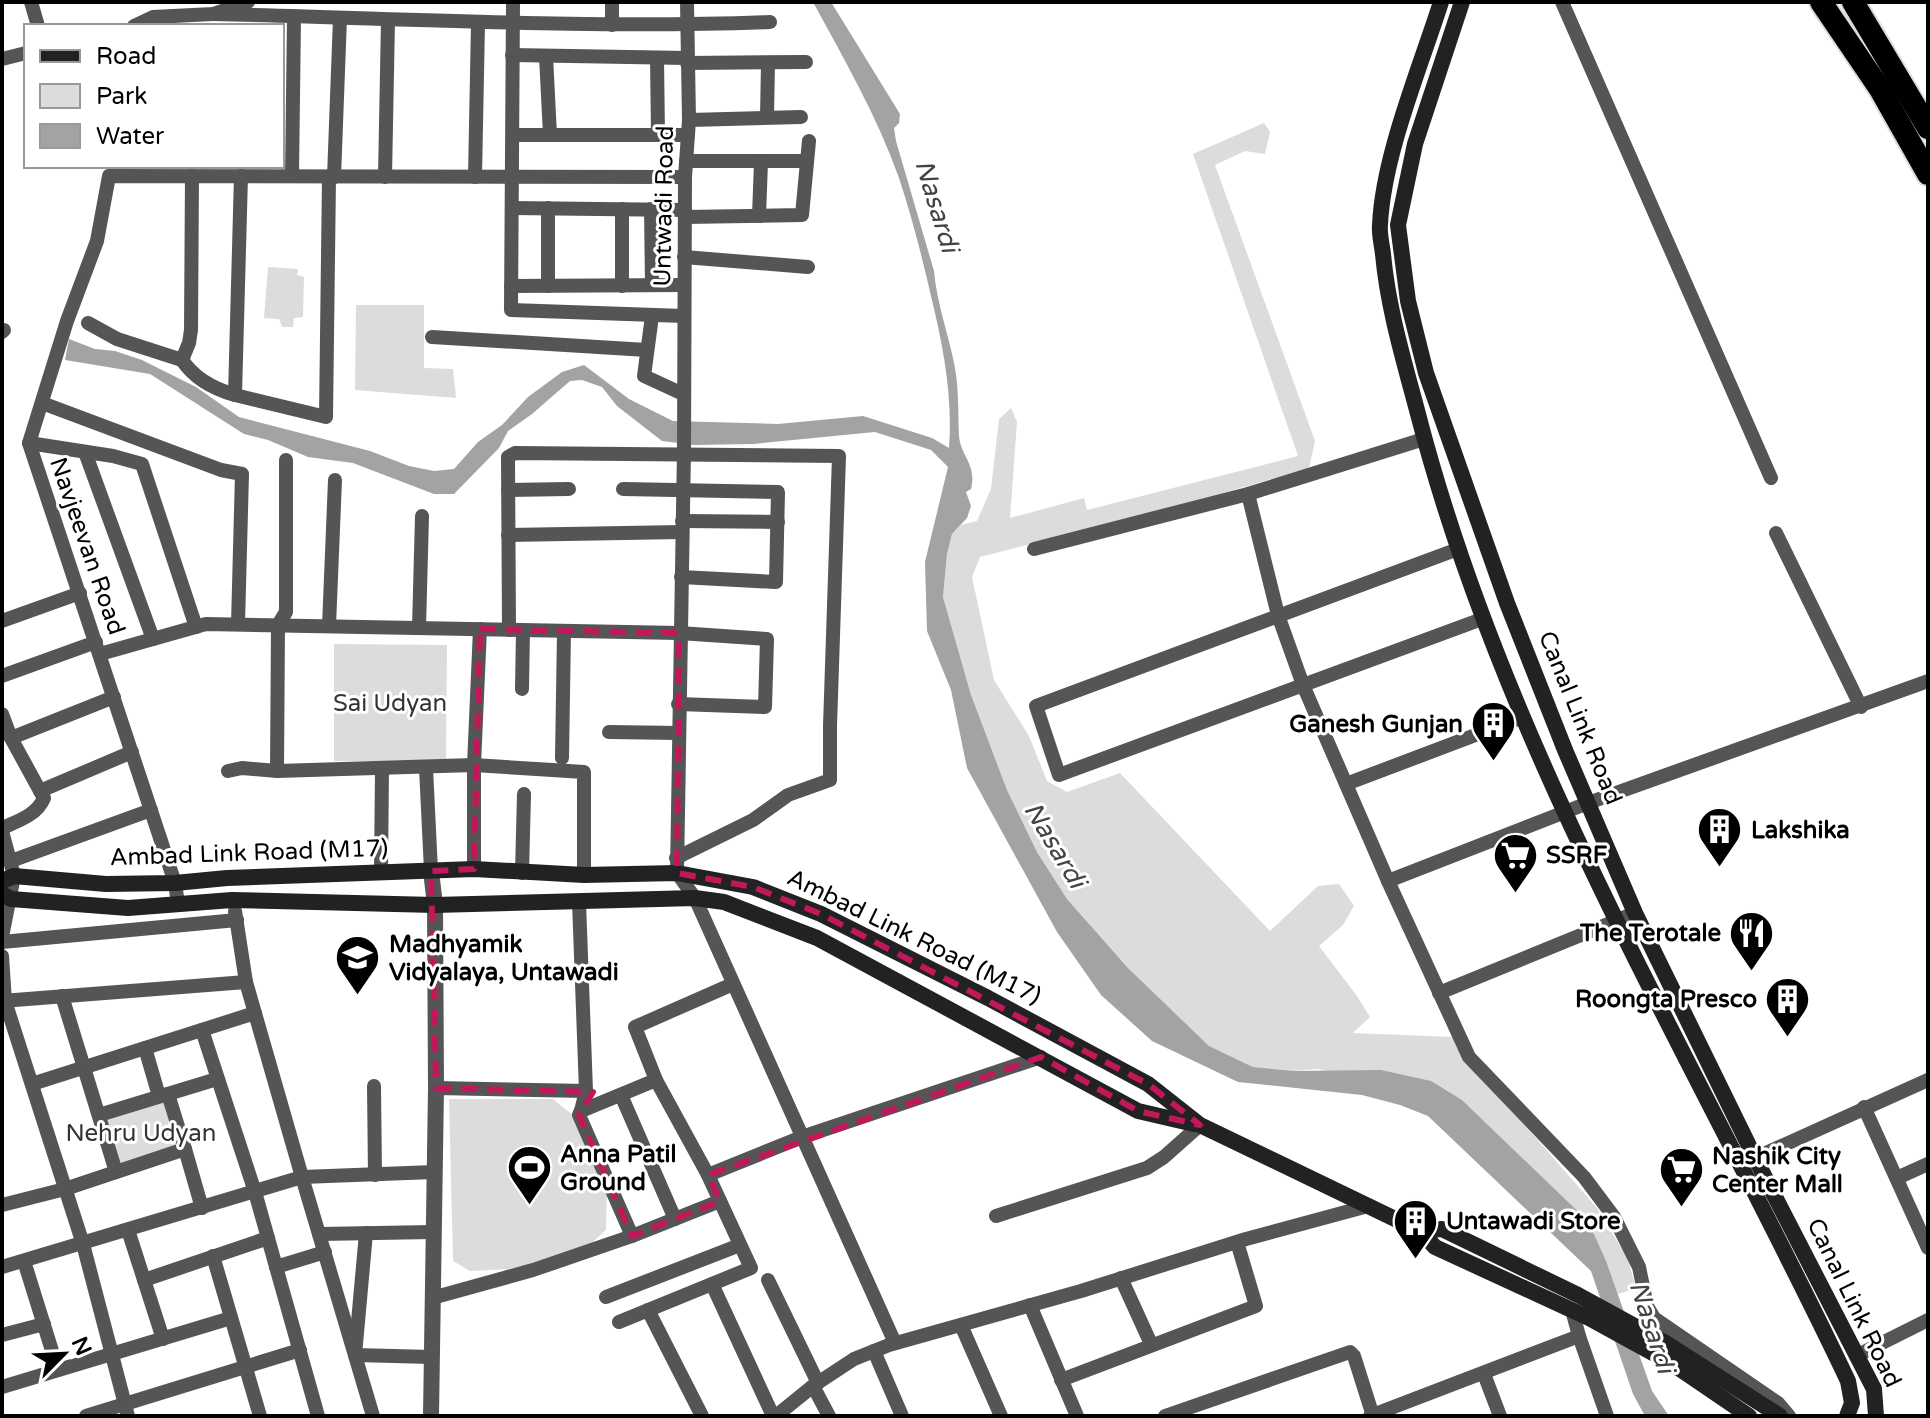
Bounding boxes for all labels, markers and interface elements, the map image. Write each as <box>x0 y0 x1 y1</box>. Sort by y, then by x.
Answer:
legend <box>24 24 284 168</box>
text: Road <box>96 42 156 71</box>
text: Park <box>96 82 147 111</box>
text: Water <box>96 122 165 151</box>
street label: Untwadi Road <box>648 125 680 287</box>
water label: Nasardi <box>908 156 967 259</box>
street label: Navjeevan Road <box>43 454 131 638</box>
street label: Canal Link Road <box>1532 627 1628 809</box>
park label: Sai Udyan <box>333 689 447 718</box>
building icon: Ganesh Gunjan <box>1470 700 1518 763</box>
place label: Ganesh Gunjan <box>1289 710 1463 739</box>
water label: Nasardi <box>1017 796 1095 897</box>
building icon: Lakshika <box>1696 806 1744 869</box>
place label: Lakshika <box>1751 816 1850 845</box>
supermarket icon: SSRF <box>1491 831 1539 894</box>
street label: Ambad Link Road (M17) <box>109 834 389 872</box>
place label: SSRF <box>1546 841 1608 870</box>
street label: Ambad Link Road (M17) <box>782 863 1046 1011</box>
restaurant icon: The Terotale <box>1728 909 1776 972</box>
place label: The Terotale <box>1579 919 1721 948</box>
place label: Madhyamik Vidyalaya, Untawadi <box>389 930 619 987</box>
school or university icon: Madhyamik Vidyalaya, Untawadi <box>334 934 382 997</box>
building icon: Roongta Presco <box>1764 975 1812 1038</box>
place label: Roongta Presco <box>1575 985 1757 1014</box>
park label: Nehru Udyan <box>66 1119 216 1148</box>
place label: Anna Patil Ground <box>560 1140 677 1197</box>
place label: Nashik City Center Mall <box>1712 1142 1843 1199</box>
sports icon: Anna Patil Ground <box>505 1144 553 1207</box>
supermarket icon: Nashik City Center Mall <box>1657 1146 1705 1209</box>
building icon: Untawadi Store <box>1391 1197 1439 1260</box>
place label: Untawadi Store <box>1446 1207 1621 1236</box>
street label: Canal Link Road <box>1801 1214 1907 1392</box>
water label: Nasardi <box>1623 1277 1683 1380</box>
north arrow <box>24 1314 104 1394</box>
text: N <box>66 1333 97 1360</box>

